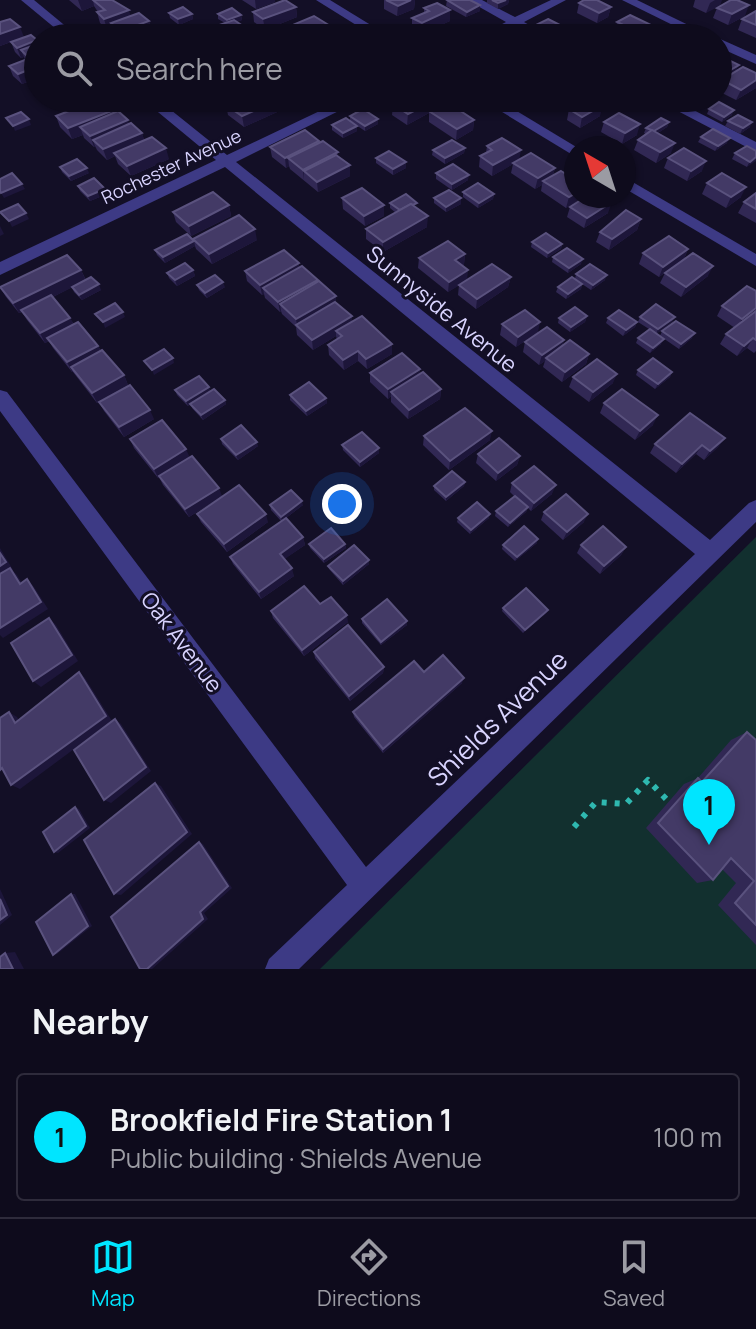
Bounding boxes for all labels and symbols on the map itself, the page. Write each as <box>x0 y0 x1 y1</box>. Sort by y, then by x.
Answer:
street label: Rochester Avenue <box>97 123 245 209</box>
north arrow <box>564 136 636 208</box>
street label: Sunnyside Avenue <box>360 239 524 379</box>
your location <box>322 484 362 524</box>
street label: Oak Avenue <box>134 586 230 699</box>
street label: Shields Avenue <box>419 642 575 794</box>
pin: 1 <box>683 779 735 845</box>

